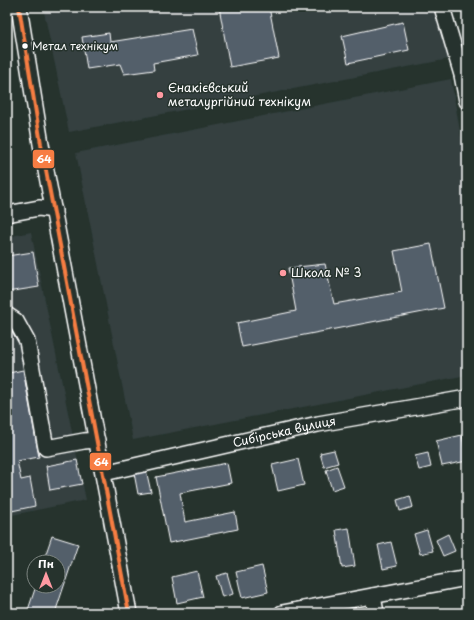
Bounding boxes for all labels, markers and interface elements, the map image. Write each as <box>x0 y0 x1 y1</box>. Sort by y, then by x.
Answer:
place label: Метал технікум <box>32 37 118 54</box>
marker: Метал технікум <box>20 41 30 51</box>
place label: Єнакієвський металургійний технікум <box>168 78 311 110</box>
marker: Єнакієвський металургійний технікум <box>155 90 165 100</box>
line badge: 64 <box>32 149 55 169</box>
text: 64 <box>36 150 52 167</box>
place label: Школа № 3 <box>291 263 361 281</box>
marker: Школа № 3 <box>278 268 288 278</box>
street label: Сибірська вулиця <box>231 411 337 451</box>
line badge: 64 <box>89 452 112 471</box>
text: 64 <box>93 453 109 470</box>
north arrow <box>26 554 66 594</box>
text: Пн <box>38 555 54 572</box>

